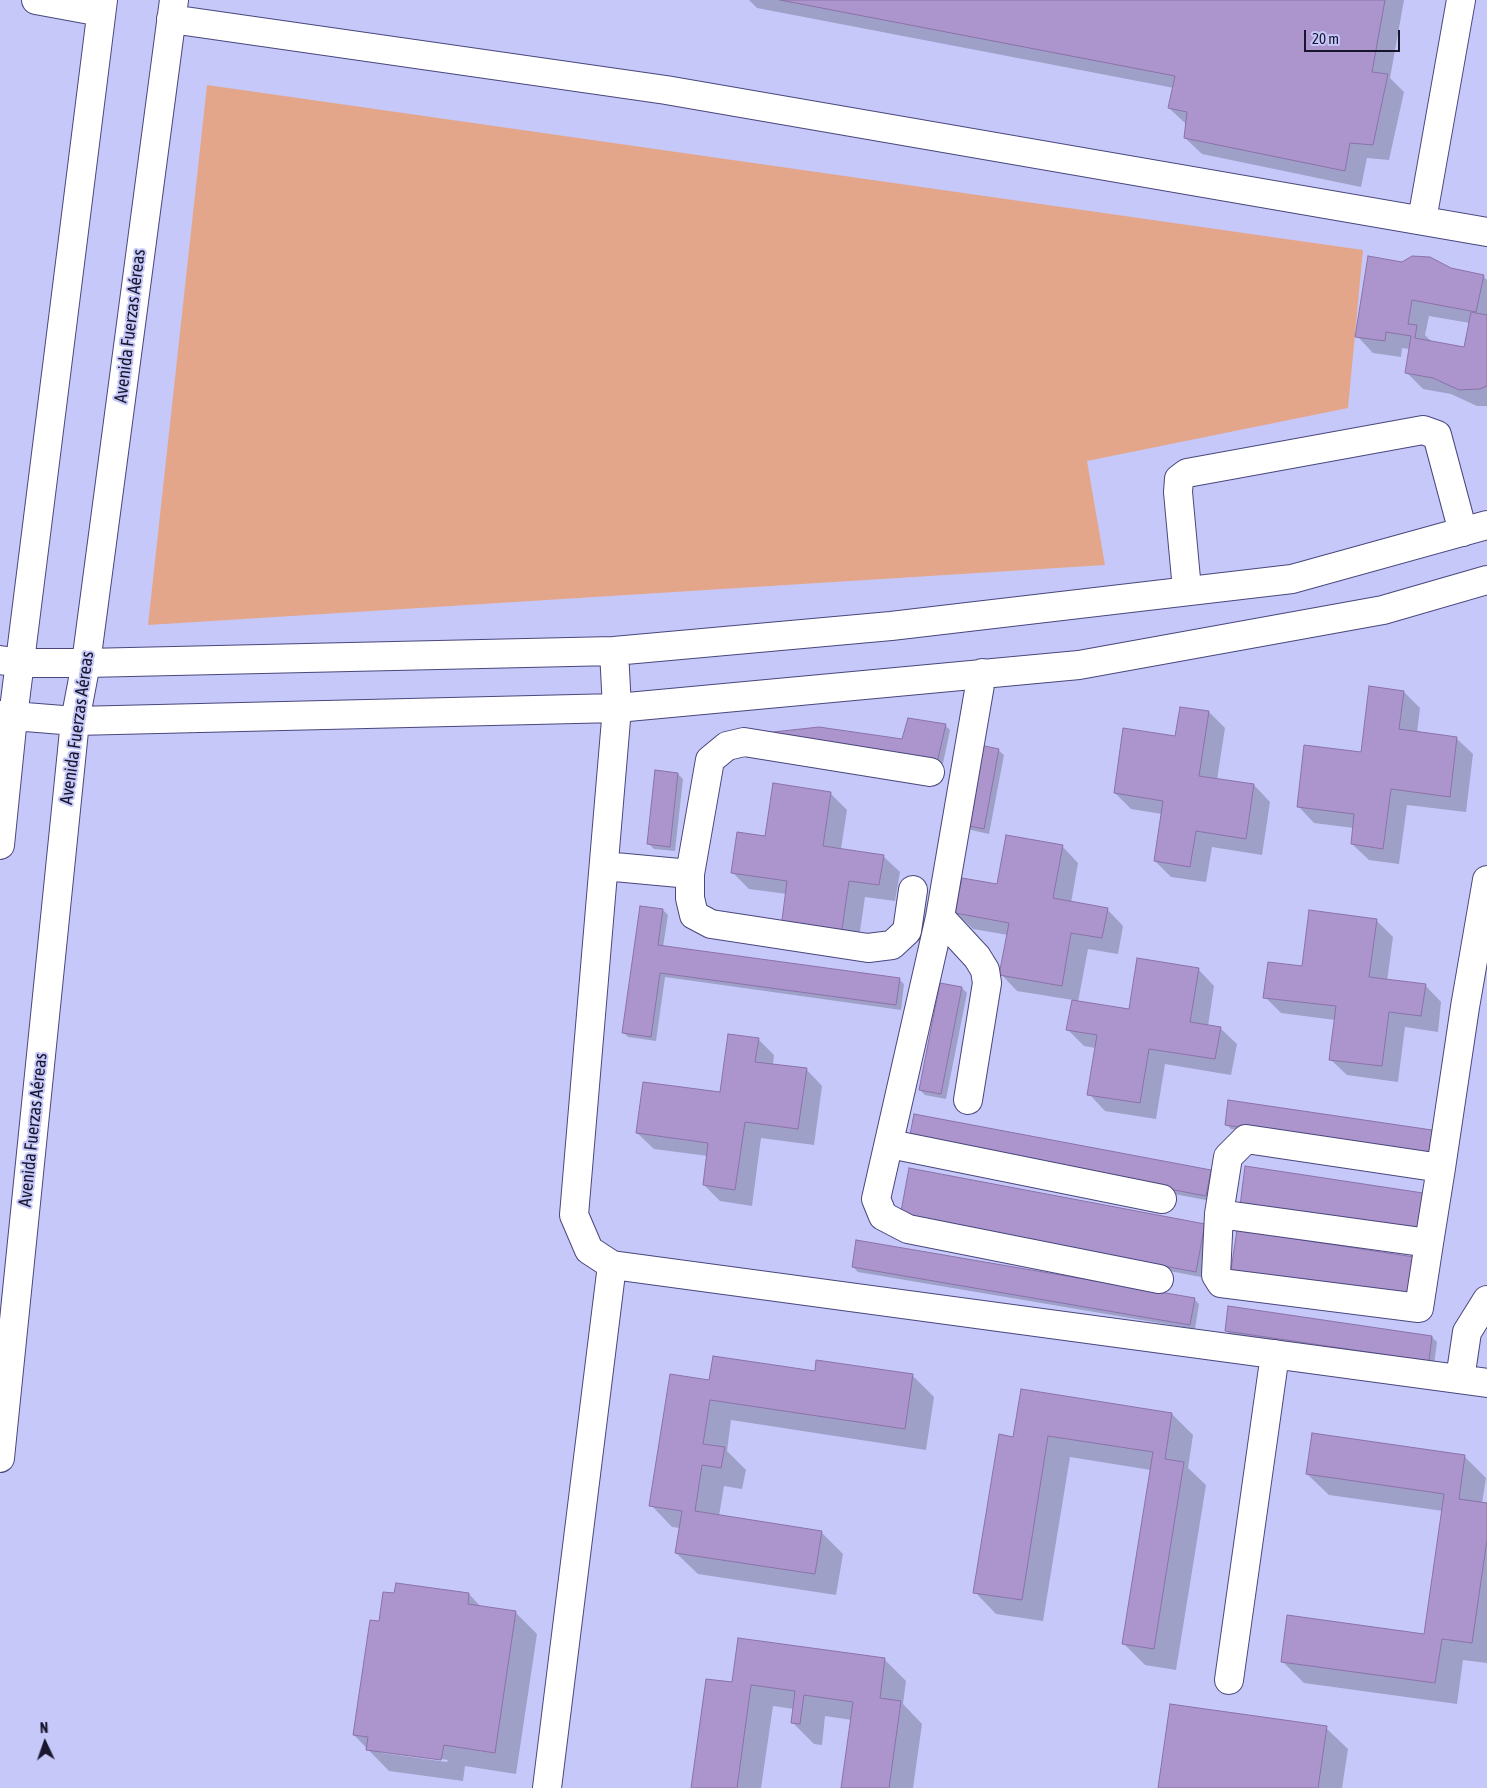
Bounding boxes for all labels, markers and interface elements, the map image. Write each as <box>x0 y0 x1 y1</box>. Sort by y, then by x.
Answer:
scale bar <box>1307 20 1403 52</box>
text: 20 m <box>1312 30 1339 47</box>
street label: Avenida Fuerzas Aéreas <box>110 248 150 404</box>
street label: Avenida Fuerzas Aéreas <box>56 650 98 806</box>
street label: Avenida Fuerzas Aéreas <box>14 1052 52 1208</box>
north arrow <box>20 1718 70 1768</box>
text: N <box>40 1720 49 1736</box>

